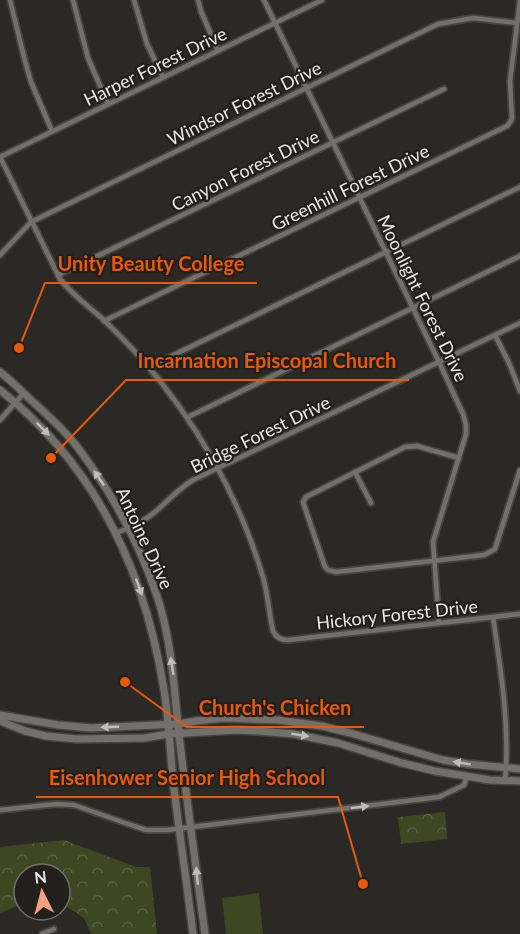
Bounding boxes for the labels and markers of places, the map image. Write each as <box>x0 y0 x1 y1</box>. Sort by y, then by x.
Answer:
callout: Unity Beauty College <box>45 245 257 283</box>
callout: Incarnation Episcopal Church <box>126 342 409 380</box>
callout: Church's Chicken <box>187 689 364 727</box>
callout: Eisenhower Senior High School <box>36 759 338 797</box>

